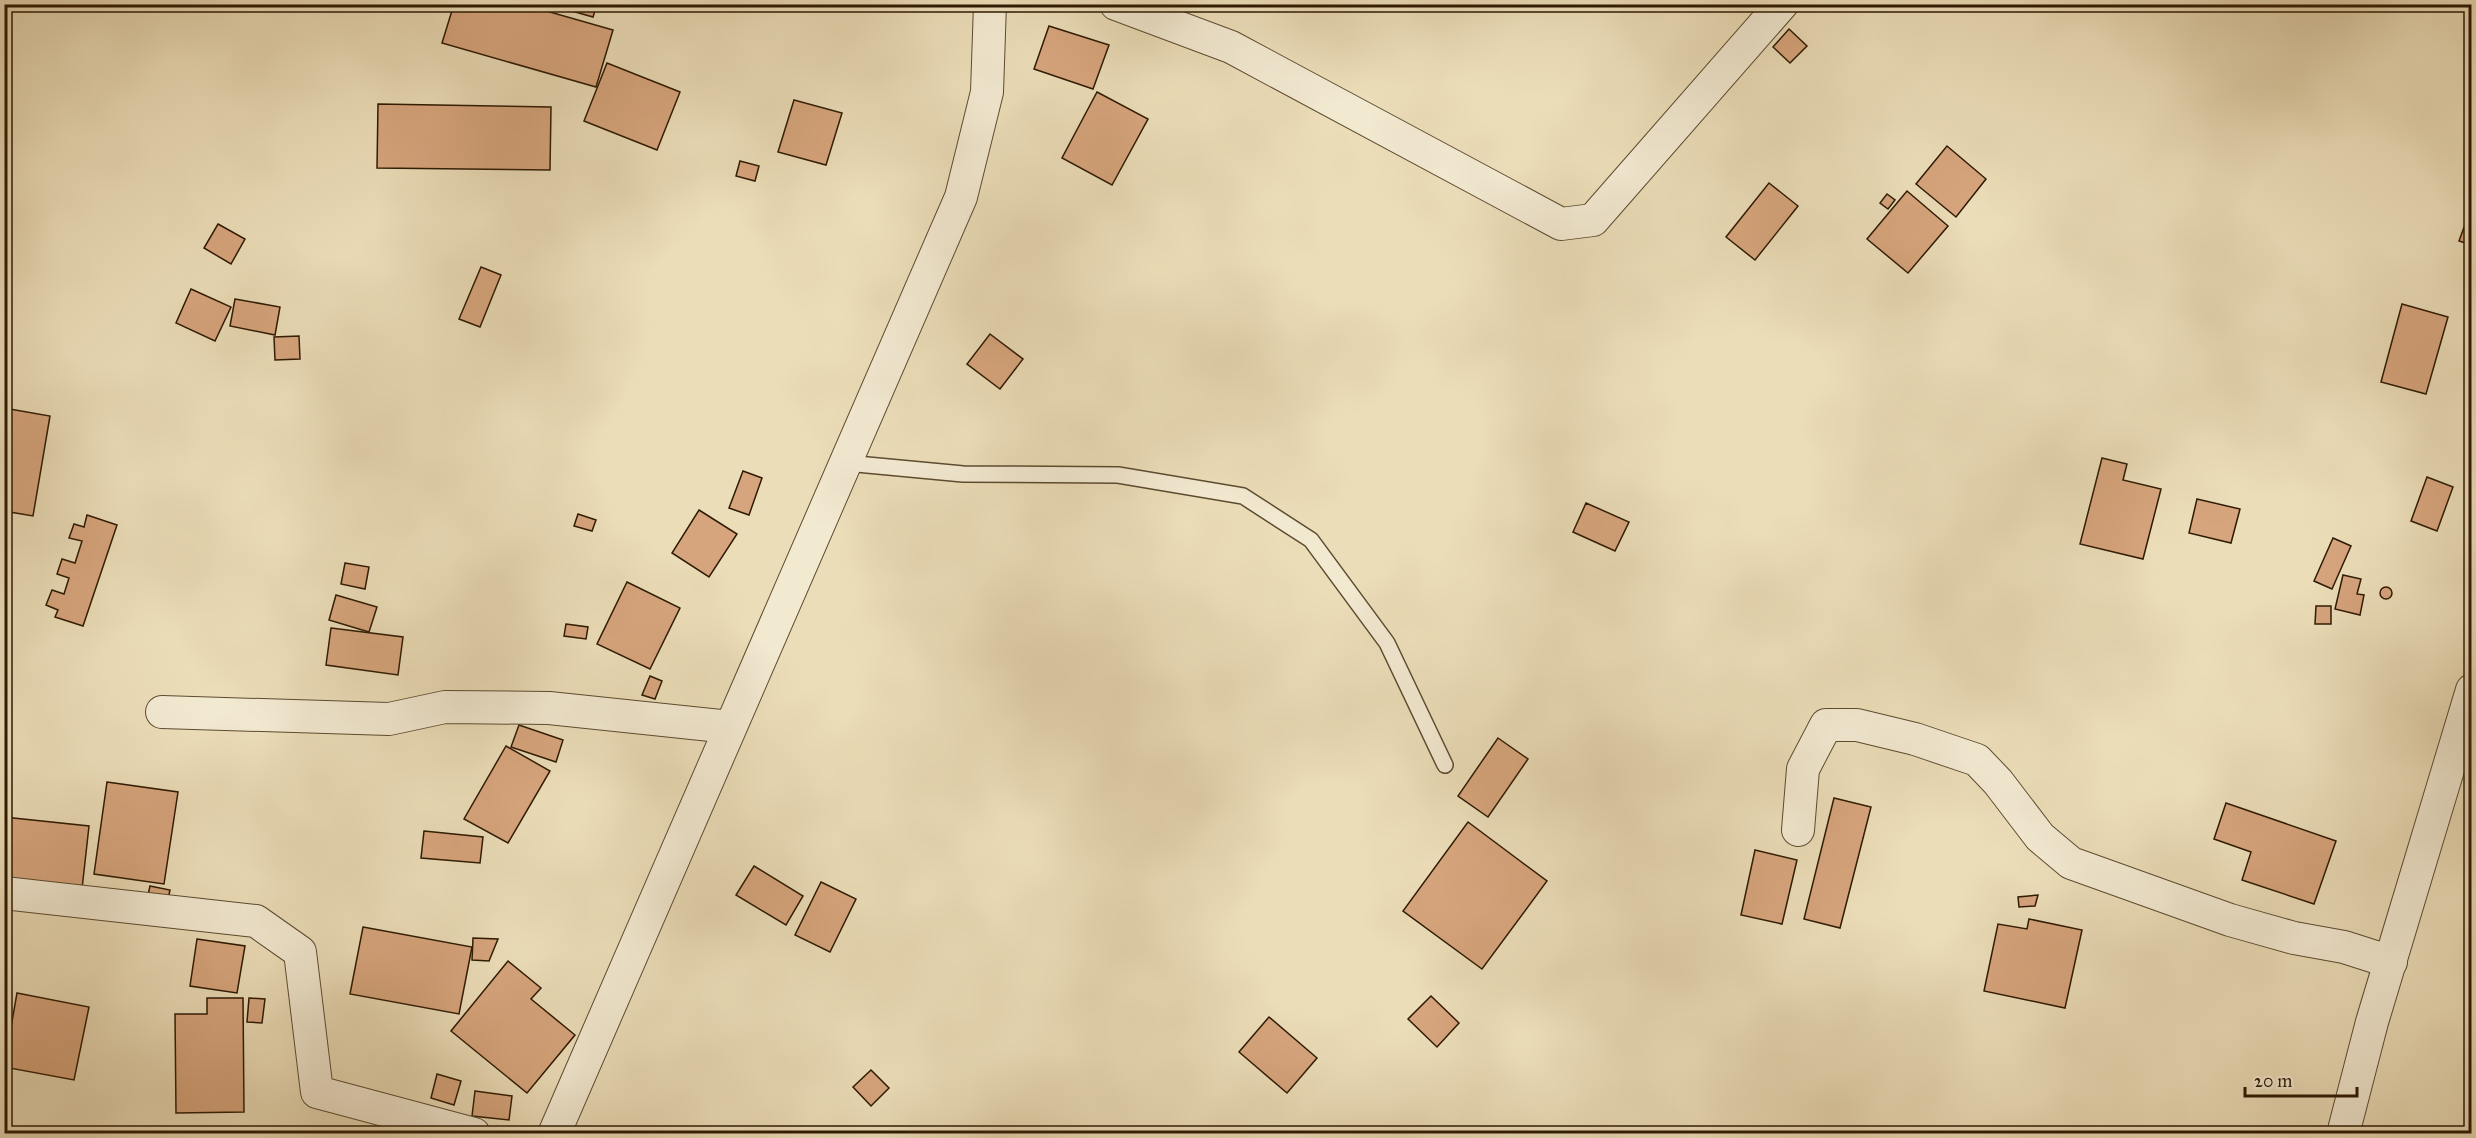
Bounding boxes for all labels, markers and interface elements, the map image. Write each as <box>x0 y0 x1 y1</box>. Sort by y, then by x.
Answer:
scale bar <box>2245 1060 2358 1098</box>
text: 20 m <box>2254 1070 2292 1092</box>

